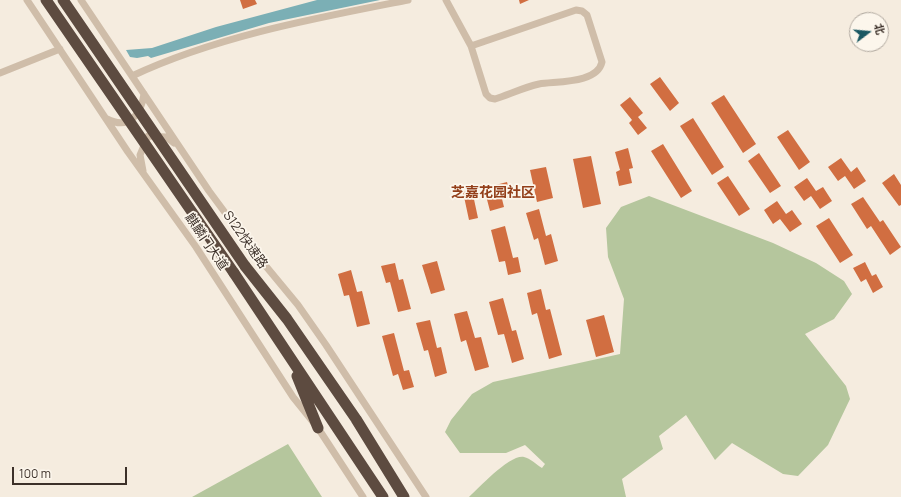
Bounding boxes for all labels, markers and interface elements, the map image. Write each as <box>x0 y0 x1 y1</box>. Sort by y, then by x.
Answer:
north arrow <box>849 12 889 52</box>
text: 北 <box>871 21 889 36</box>
district label: 芝嘉花园社区 <box>451 185 535 201</box>
street label: S122快速路 <box>219 208 271 272</box>
street label: 麒麟门大道 <box>181 211 231 273</box>
scale bar <box>14 459 129 485</box>
text: 100 m <box>19 465 51 482</box>

